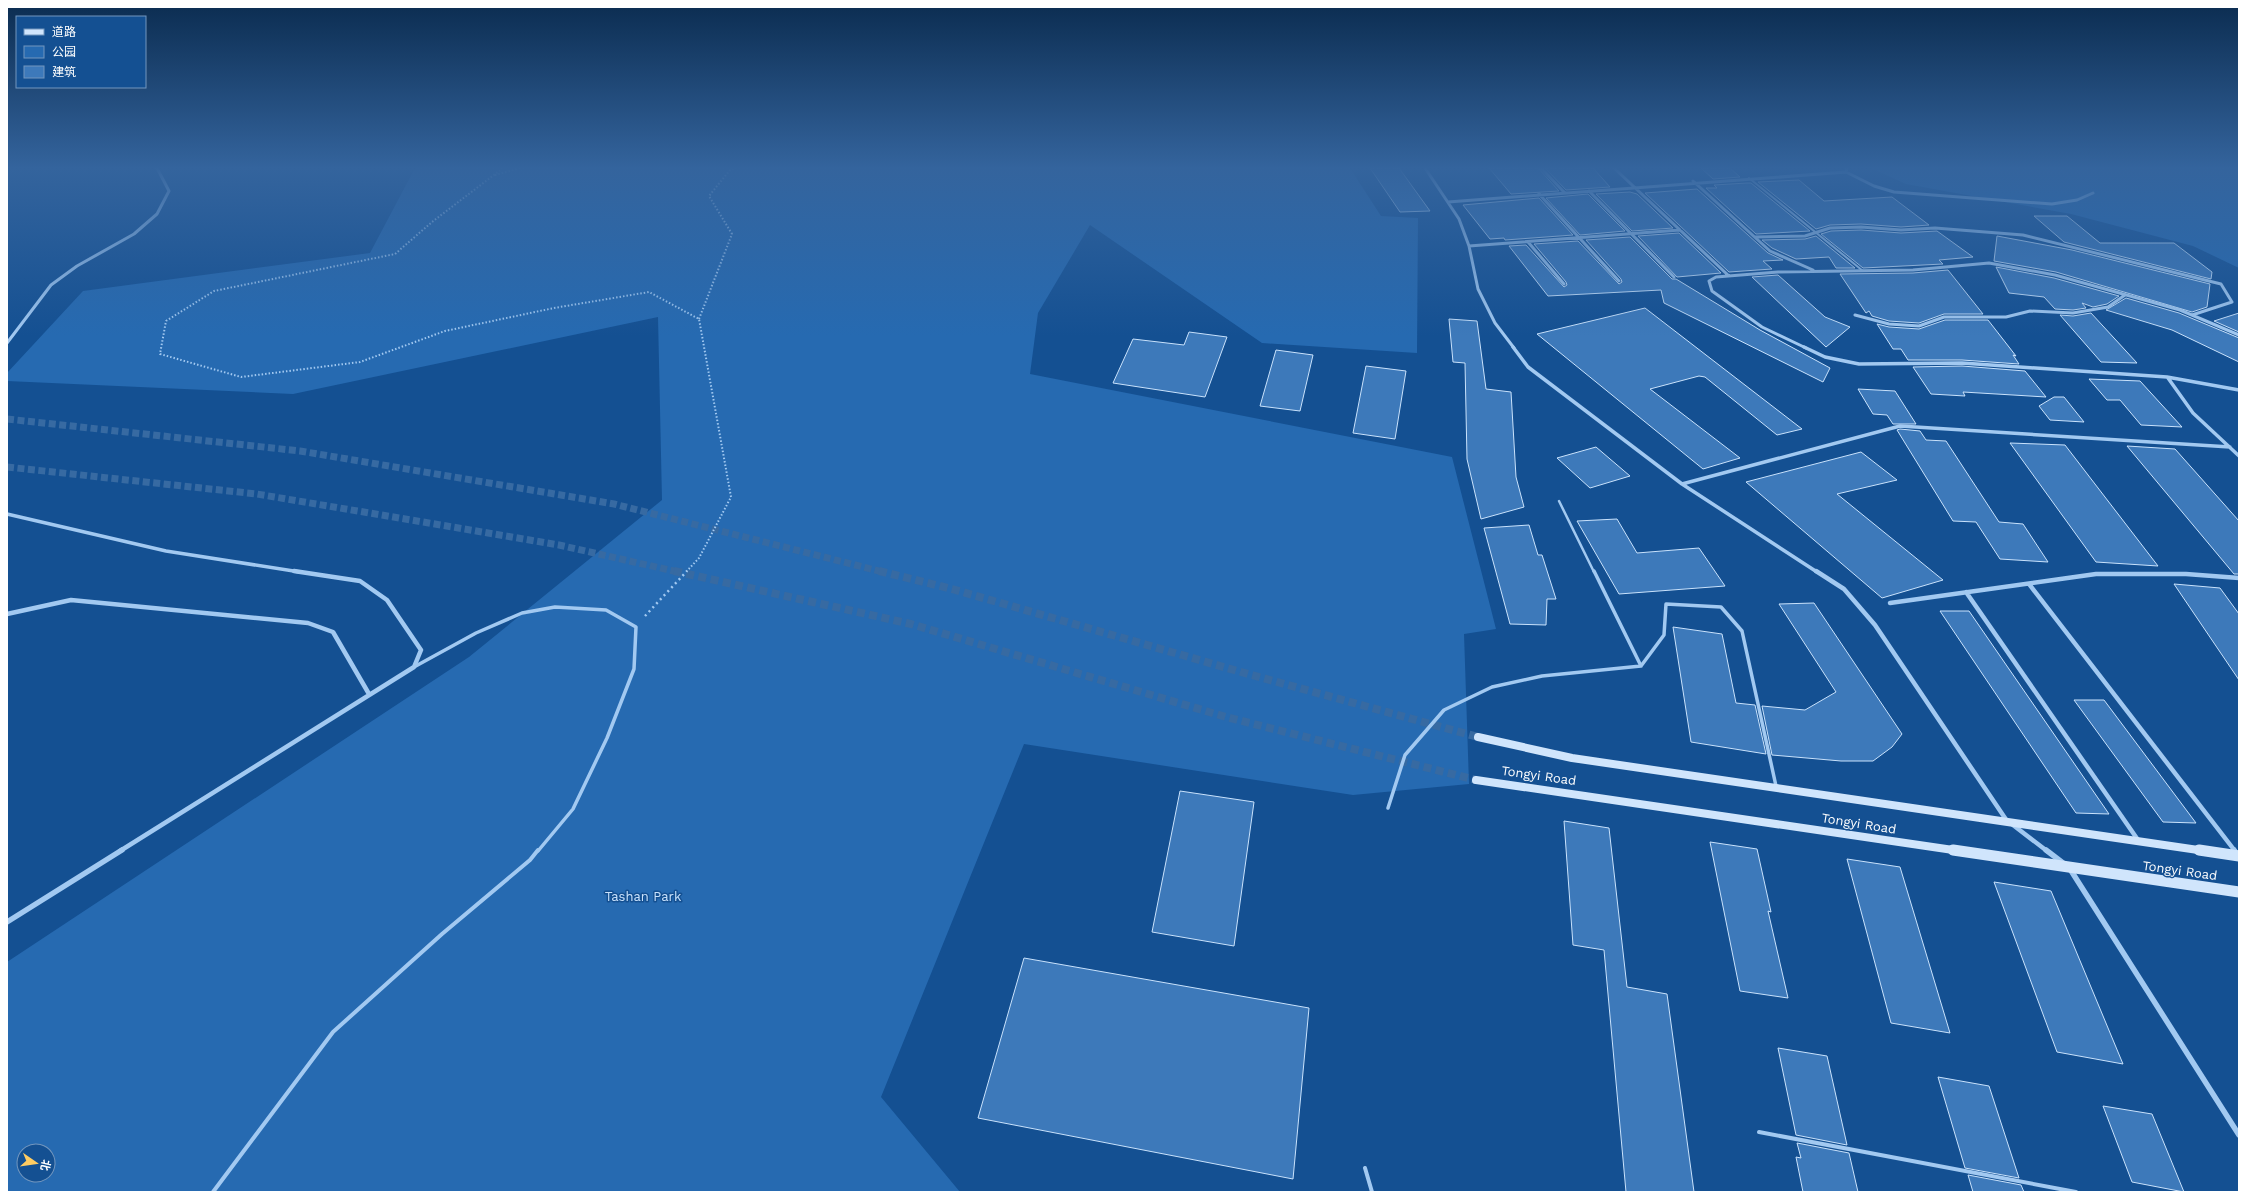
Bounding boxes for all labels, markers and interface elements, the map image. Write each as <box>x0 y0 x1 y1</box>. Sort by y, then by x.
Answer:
legend <box>16 16 146 88</box>
text: 道路 <box>52 25 76 39</box>
text: 公园 <box>52 45 76 59</box>
text: 建筑 <box>52 65 76 79</box>
street label: Tongyi Road <box>1500 763 1577 788</box>
street label: Tongyi Road <box>1820 810 1897 837</box>
street label: Tongyi Road <box>2141 858 2218 883</box>
park label: Tashan Park <box>605 889 682 904</box>
north arrow <box>16 1143 56 1183</box>
text: 北 <box>38 1158 53 1172</box>

